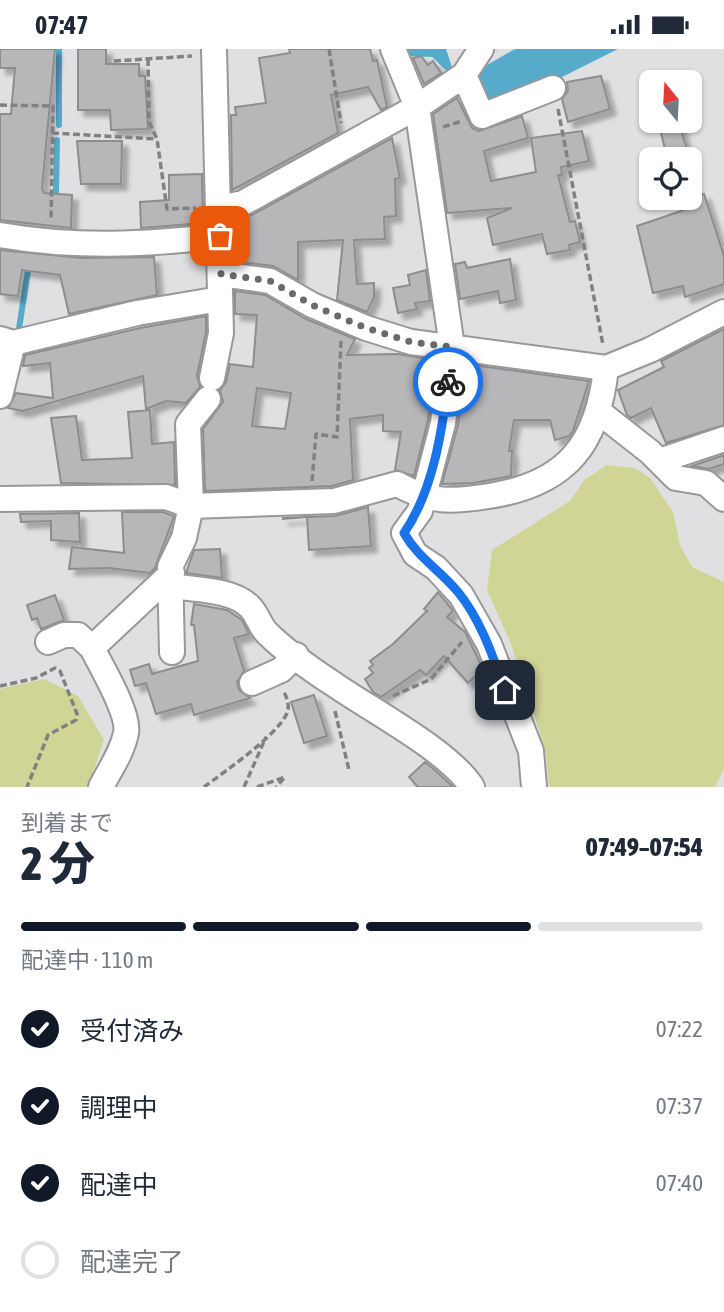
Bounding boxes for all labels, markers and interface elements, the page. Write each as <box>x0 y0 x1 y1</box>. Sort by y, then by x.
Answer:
text: 07:47 <box>35 10 89 40</box>
north arrow <box>639 70 702 133</box>
map controls <box>639 70 702 210</box>
button: locate <box>639 147 702 210</box>
pin <box>190 206 250 266</box>
icon: bag <box>201 217 239 255</box>
courier <box>413 347 483 417</box>
icon: bike <box>429 363 467 401</box>
pin <box>475 660 535 720</box>
icon: home <box>486 671 524 709</box>
text: 到着まで <box>21 810 113 836</box>
text: 07:49–07:54 <box>586 832 703 862</box>
text: 2 分 <box>21 837 95 890</box>
text: 配達中 · 110 m <box>21 947 153 973</box>
icon: check <box>21 1010 59 1048</box>
text: 受付済み <box>80 1016 184 1046</box>
text: 07:22 <box>656 1016 703 1042</box>
icon: check <box>21 1087 59 1125</box>
text: 調理中 <box>80 1093 158 1123</box>
text: 07:37 <box>656 1093 703 1119</box>
icon: check <box>21 1164 59 1202</box>
text: 配達中 <box>80 1170 158 1200</box>
text: 07:40 <box>656 1170 703 1196</box>
text: 配達完了 <box>80 1247 184 1277</box>

